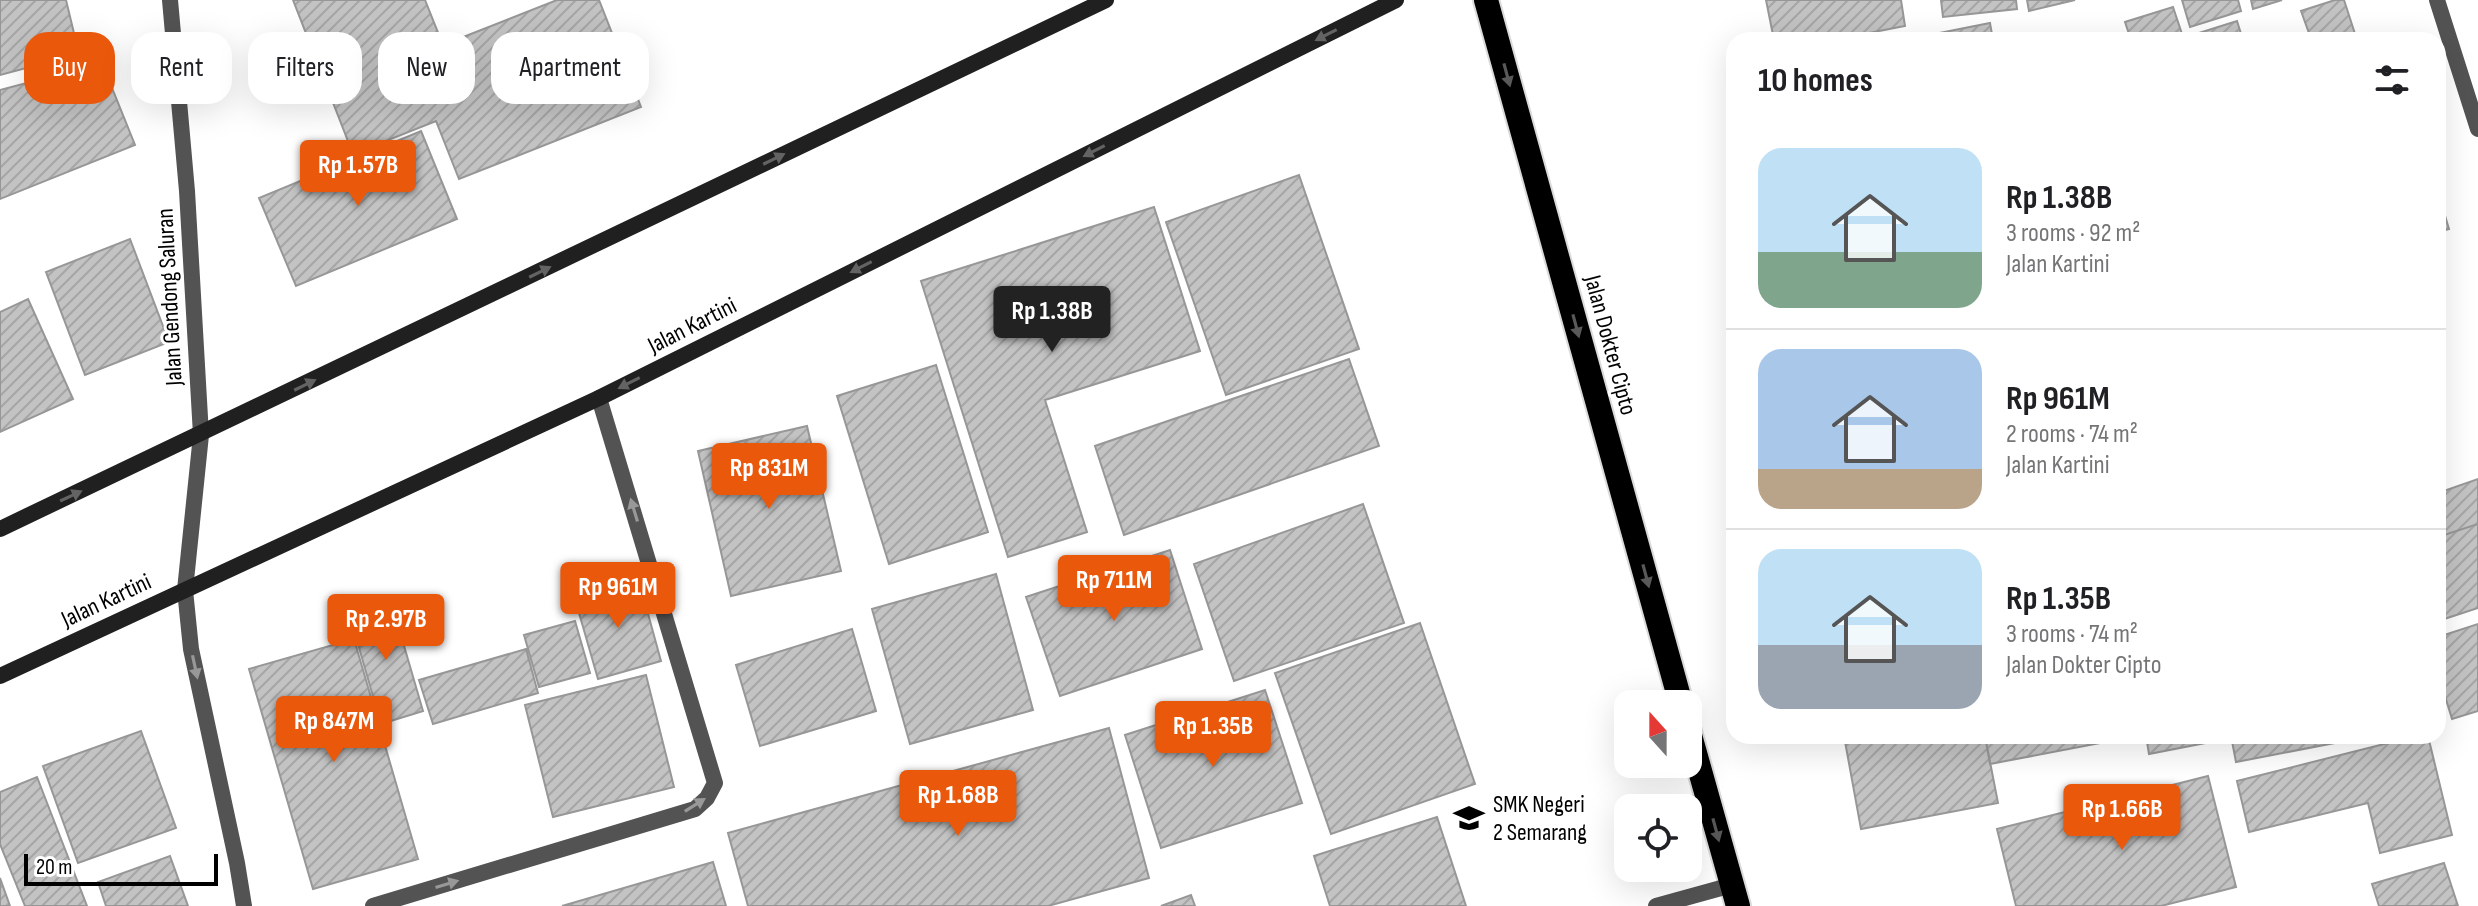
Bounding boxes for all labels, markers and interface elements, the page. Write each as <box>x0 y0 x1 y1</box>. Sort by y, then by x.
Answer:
one-way arrow <box>1315 28 1338 42</box>
chip: Buy <box>24 32 115 104</box>
chip: Rent <box>131 32 232 104</box>
chip: Filters <box>248 32 362 104</box>
chip: New <box>378 32 475 104</box>
chip: Apartment <box>491 32 649 104</box>
icon: filters <box>2370 58 2414 102</box>
text: 10 homes <box>1758 60 1873 101</box>
one-way arrow <box>1501 64 1514 88</box>
pin: Rp 1.57B <box>275 140 441 208</box>
one-way arrow <box>1082 144 1105 158</box>
text: Rp 1.57B <box>318 150 398 181</box>
one-way arrow <box>762 152 786 166</box>
text: Rp 1.38B <box>2006 177 2112 218</box>
icon: home <box>1822 180 1918 276</box>
street label: Jalan Gendong Saluran <box>150 208 189 387</box>
text: 3 rooms · 92 m² <box>2006 218 2140 249</box>
text: Jalan Kartini <box>2006 249 2110 280</box>
one-way arrow <box>850 260 873 274</box>
one-way arrow <box>528 265 551 279</box>
street label: Jalan Dokter Cipto <box>1578 271 1643 418</box>
pin: Rp 1.38B <box>969 286 1135 354</box>
street label: Jalan Kartini <box>642 291 741 361</box>
text: Rp 1.38B <box>1011 296 1093 327</box>
one-way arrow <box>1571 313 1583 338</box>
one-way arrow <box>617 376 640 390</box>
one-way arrow <box>294 378 317 392</box>
text: Rp 961M <box>2006 378 2110 419</box>
icon: home <box>1822 381 1918 477</box>
text: 2 rooms · 74 m² <box>2006 419 2138 450</box>
pin: Rp 831M <box>695 443 843 511</box>
text: Jalan Kartini <box>2006 450 2110 481</box>
text: Rp 831M <box>730 453 808 484</box>
one-way arrow <box>59 489 82 503</box>
one-way arrow <box>627 498 640 522</box>
pin: Rp 711M <box>1040 555 1188 623</box>
pin: Rp 961M <box>544 562 692 630</box>
text: Rp 711M <box>1076 565 1152 596</box>
one-way arrow <box>1640 565 1653 589</box>
street label: Jalan Kartini <box>56 567 156 634</box>
text: Rp 961M <box>578 572 658 603</box>
text: Rp 1.35B <box>2006 578 2111 619</box>
icon: home <box>1822 581 1918 677</box>
pin: Rp 2.97B <box>303 594 469 662</box>
text: Rp 2.97B <box>345 604 427 635</box>
text: 3 rooms · 74 m² <box>2006 619 2138 650</box>
text: Jalan Dokter Cipto <box>2006 650 2161 681</box>
one-way arrow <box>189 655 202 680</box>
north arrow <box>1614 690 1702 778</box>
map controls <box>1614 690 1702 882</box>
pin: Rp 847M <box>260 696 408 764</box>
pin: Rp 1.35B <box>1130 701 1296 769</box>
text: Rp 847M <box>294 706 374 737</box>
text: Rp 1.35B <box>1173 711 1253 742</box>
pin: Rp 1.68B <box>875 770 1041 838</box>
text: Rp 1.68B <box>917 780 999 811</box>
pin: Rp 1.66B <box>2039 784 2205 852</box>
place label: SMK Negeri 2 Semarang <box>1493 790 1587 847</box>
button: locate <box>1614 794 1702 882</box>
text: Rp 1.66B <box>2081 794 2163 825</box>
one-way arrow <box>684 798 705 813</box>
school or university icon: SMK Negeri 2 Semarang <box>1452 801 1486 835</box>
one-way arrow <box>1711 818 1723 843</box>
scale bar <box>24 850 218 886</box>
text: 20 m <box>36 854 73 881</box>
one-way arrow <box>436 877 460 889</box>

